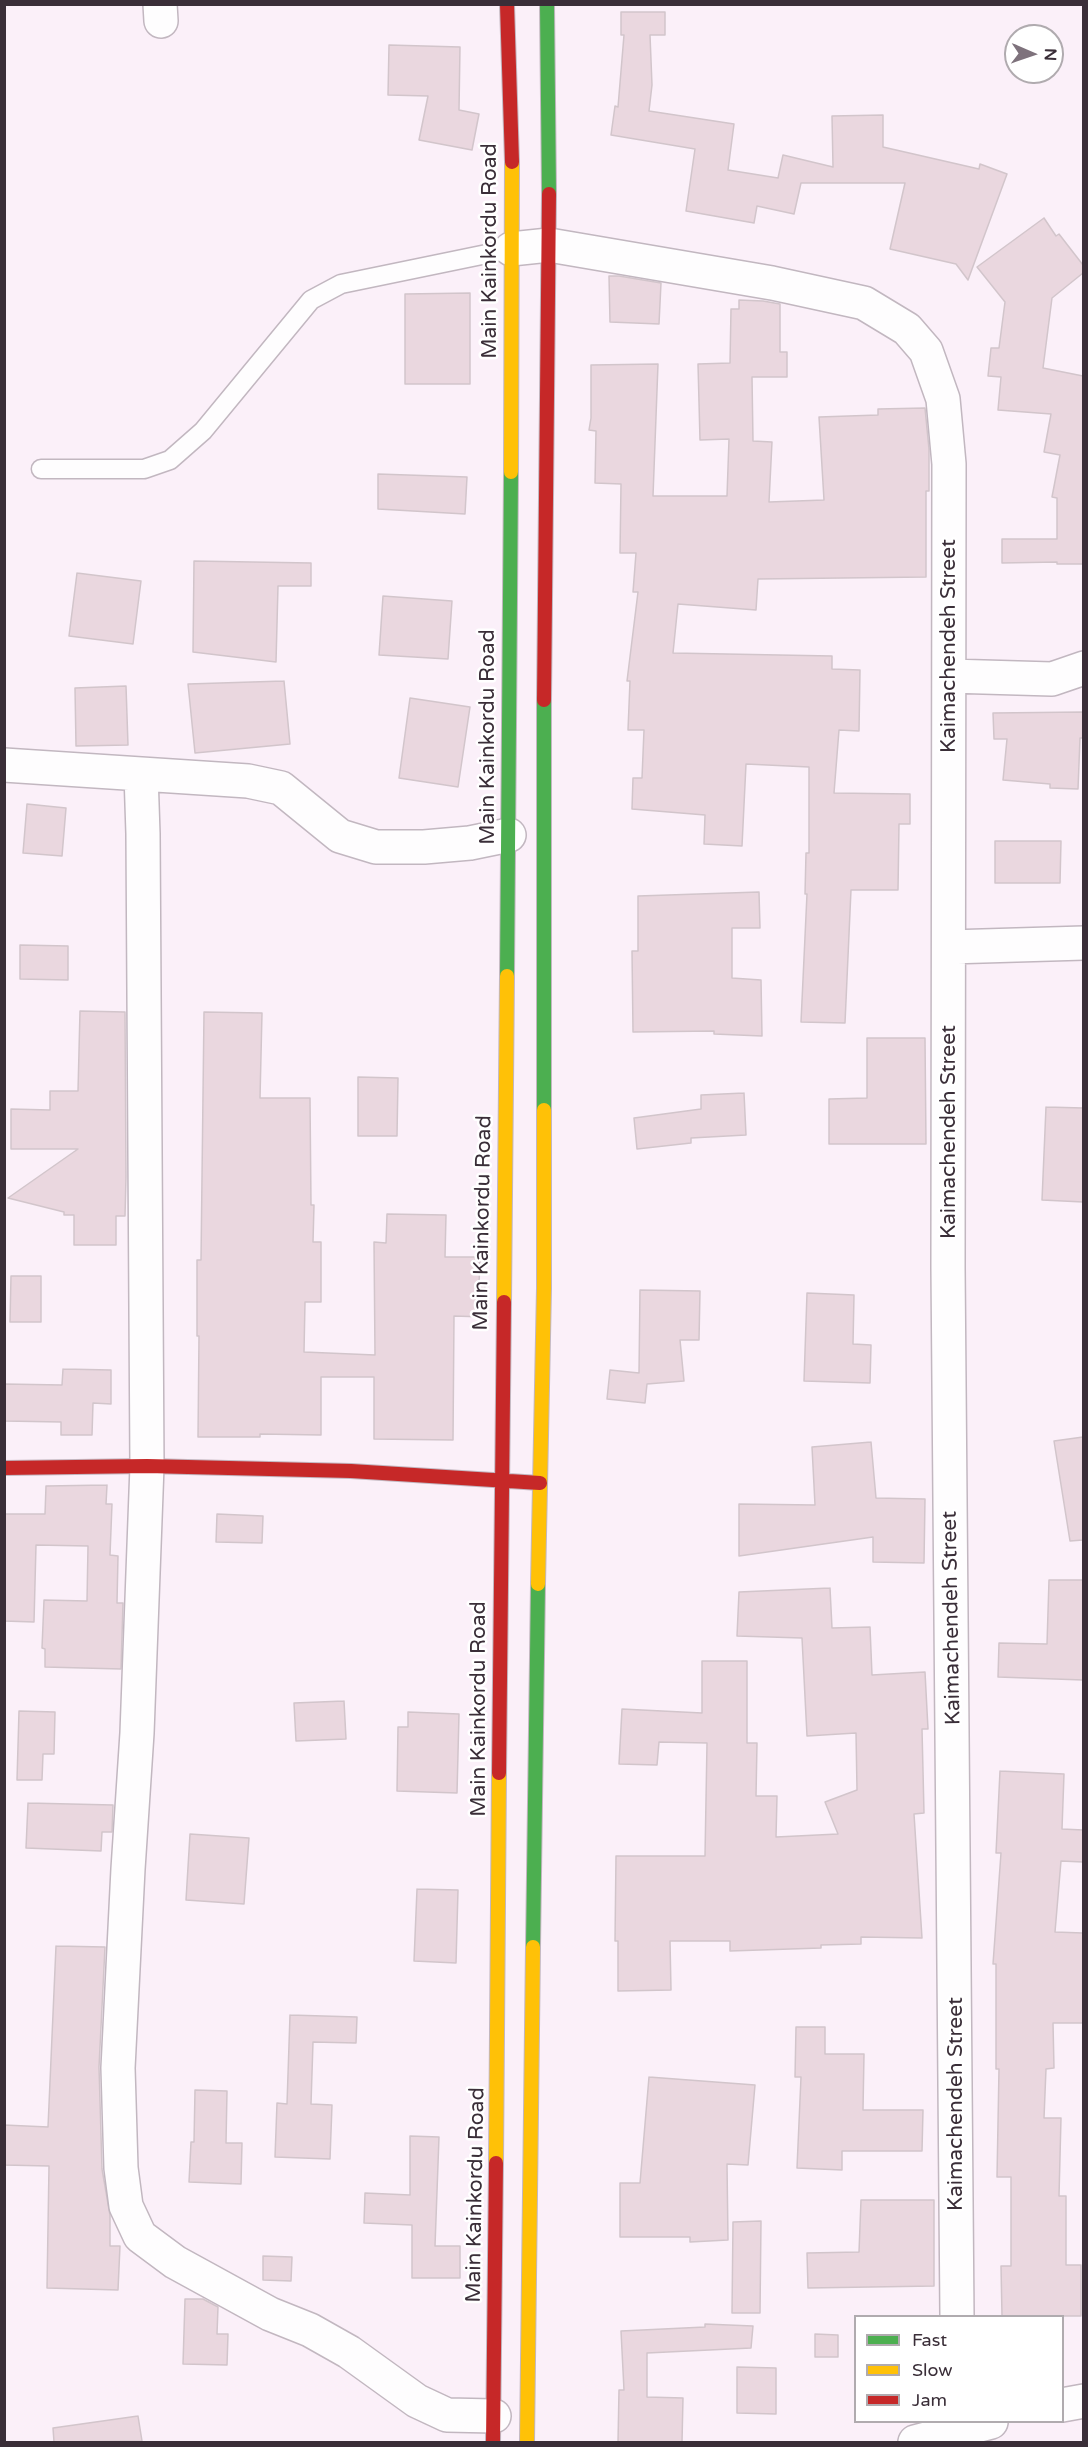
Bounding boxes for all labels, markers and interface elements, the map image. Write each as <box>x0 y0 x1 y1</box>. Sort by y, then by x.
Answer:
north arrow <box>1004 24 1064 84</box>
text: N <box>1040 48 1060 61</box>
street label: Main Kainkordu Road <box>477 143 503 359</box>
street label: Kaimachendeh Street <box>936 539 962 753</box>
street label: Main Kainkordu Road <box>475 629 501 845</box>
street label: Kaimachendeh Street <box>936 1025 962 1239</box>
street label: Main Kainkordu Road <box>469 1115 497 1331</box>
street label: Kaimachendeh Street <box>938 1511 966 1725</box>
street label: Main Kainkordu Road <box>466 1601 492 1817</box>
street label: Kaimachendeh Street <box>943 1997 969 2211</box>
street label: Main Kainkordu Road <box>462 2087 490 2303</box>
legend <box>854 2315 1064 2423</box>
text: Fast <box>912 2329 947 2351</box>
text: Slow <box>912 2359 953 2381</box>
text: Jam <box>912 2389 947 2411</box>

